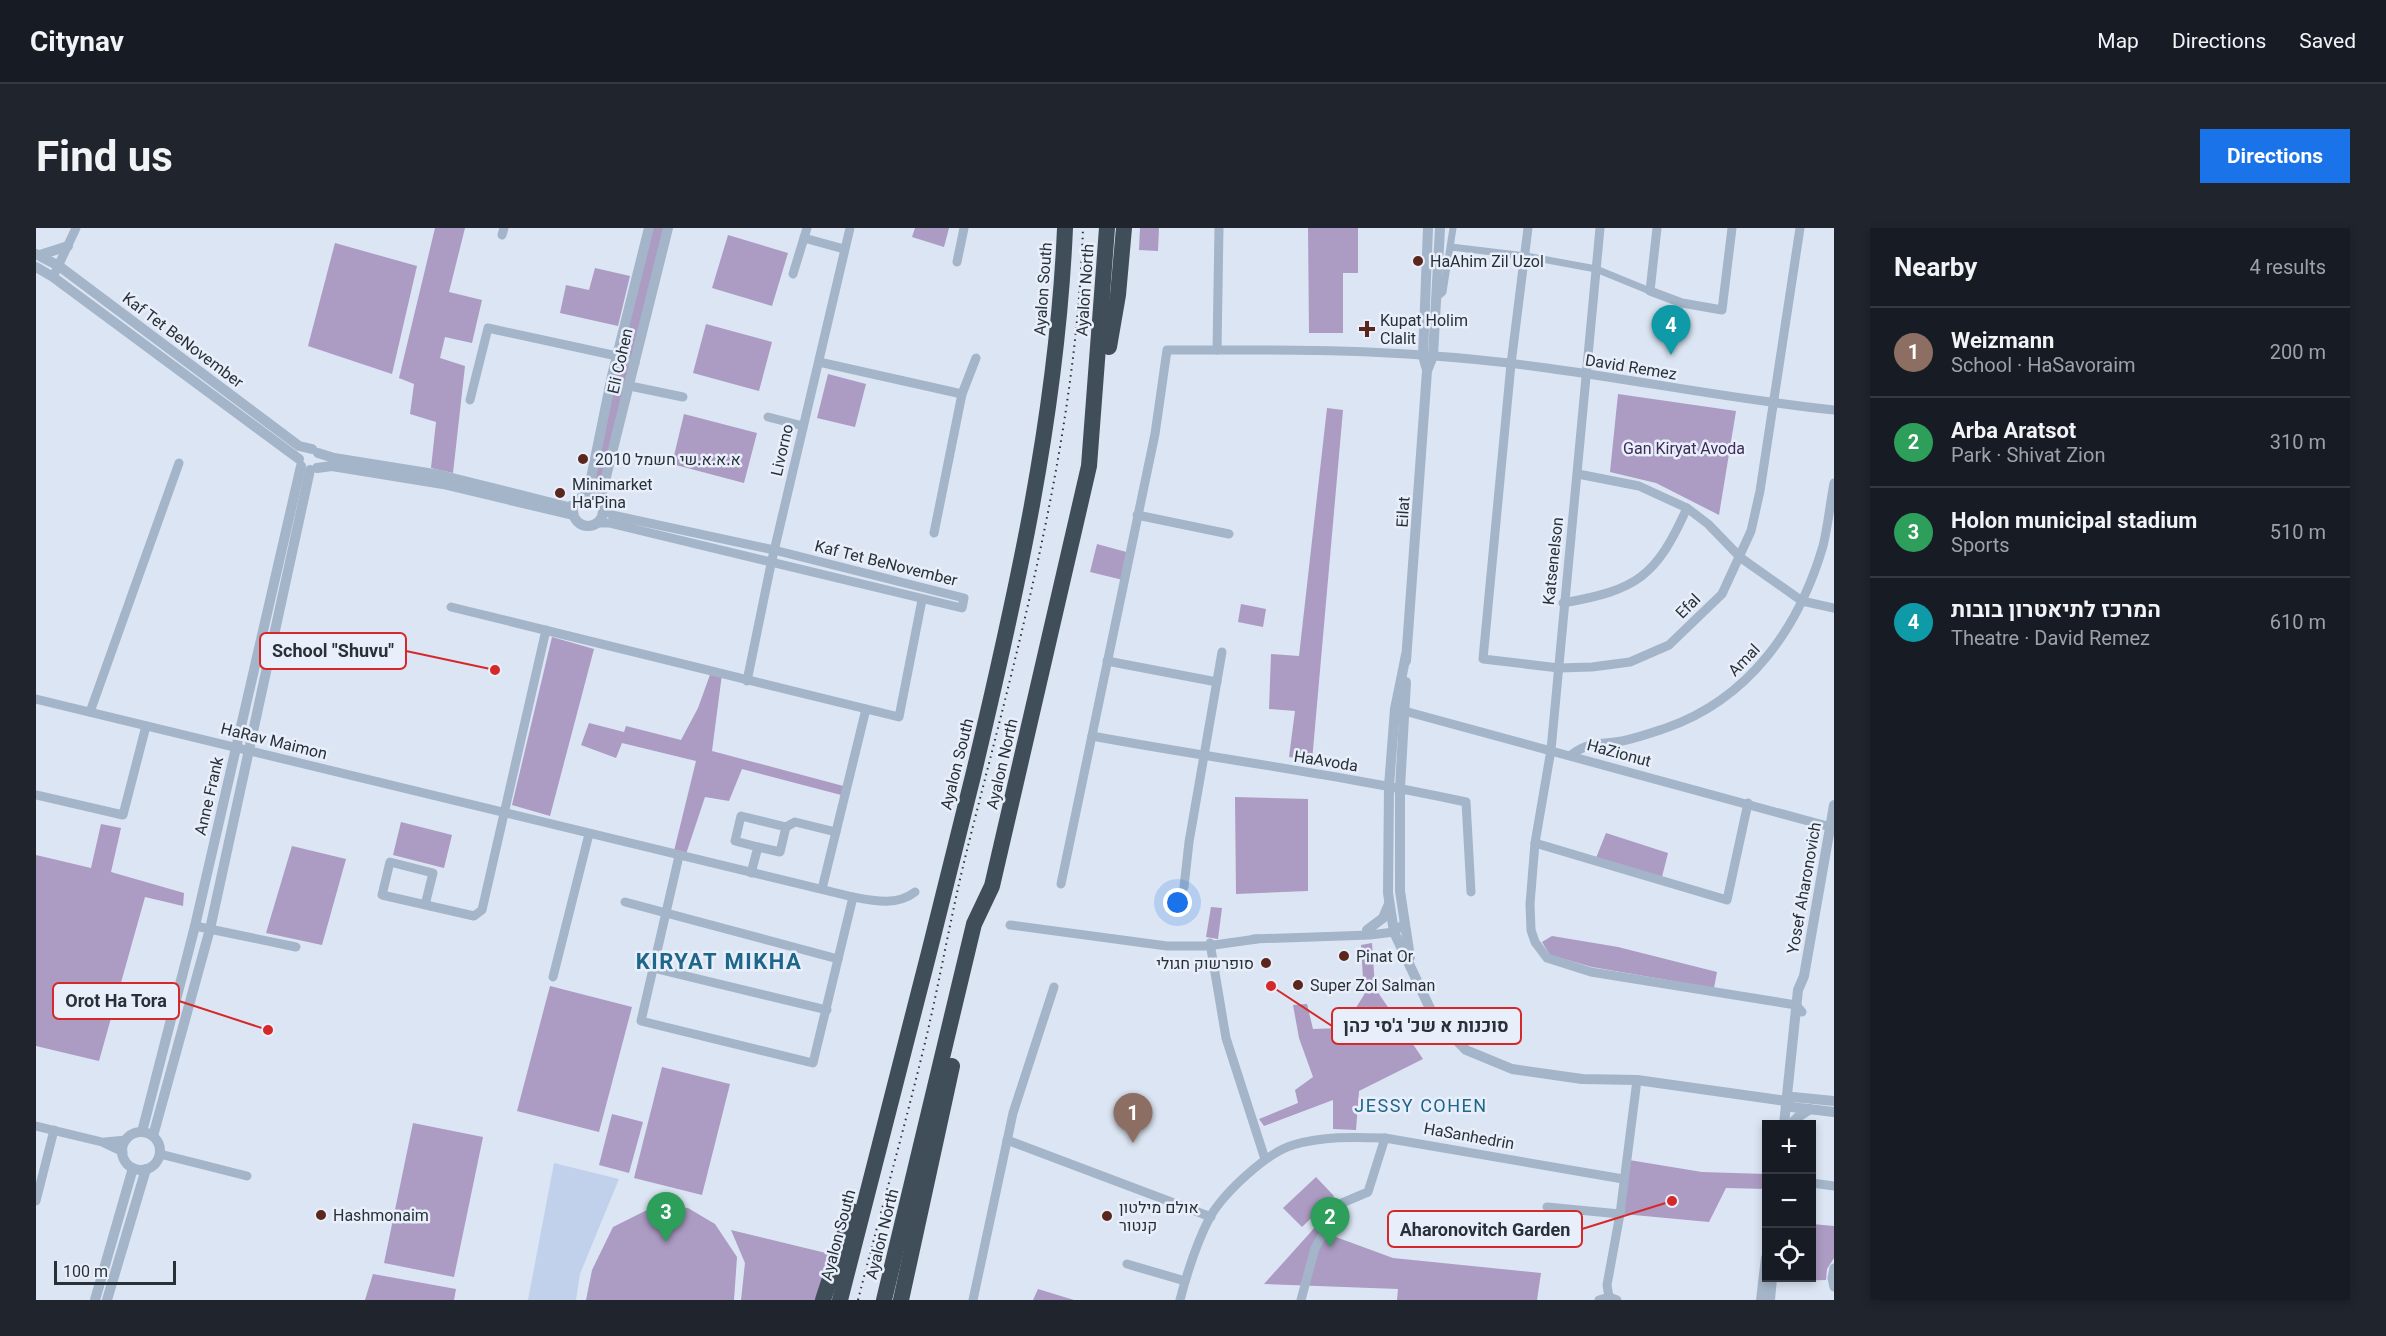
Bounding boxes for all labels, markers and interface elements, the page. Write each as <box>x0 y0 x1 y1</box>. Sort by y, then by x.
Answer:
text: Citynav <box>30 25 124 58</box>
text: Map <box>2097 29 2139 53</box>
text: Directions <box>2172 29 2266 53</box>
text: Saved <box>2299 29 2356 53</box>
button: Directions <box>2200 129 2350 183</box>
text: Find us <box>36 132 173 181</box>
street label: Ayalon South <box>1030 242 1056 336</box>
street label: Ayalon North <box>1072 243 1098 337</box>
place label: HaAhim Zil Uzol <box>1430 252 1544 271</box>
text: Nearby <box>1894 252 1977 282</box>
marker: HaAhim Zil Uzol <box>1411 254 1425 268</box>
text: 4 results <box>2250 255 2326 279</box>
street label: Kaf Tet BeNovember <box>119 288 248 392</box>
pin: 4 <box>1652 306 1690 355</box>
place label: Kupat Holim Clalit <box>1380 311 1468 348</box>
marker: Kupat Holim Clalit <box>1358 320 1376 338</box>
street label: Eli Cohen <box>603 326 637 396</box>
text: Weizmann <box>1951 328 2054 353</box>
text: 1 <box>1908 340 1919 364</box>
text: 200 m <box>2270 340 2326 364</box>
street label: David Remez <box>1584 350 1678 384</box>
text: School · HaSavoraim <box>1951 353 2136 377</box>
text: Arba Aratsot <box>1951 418 2076 443</box>
street label: Livorno <box>767 422 797 478</box>
text: 2 <box>1908 430 1919 454</box>
text: 310 m <box>2270 430 2326 454</box>
park label: Gan Kiryat Avoda <box>1623 439 1745 458</box>
text: Park · Shivat Zion <box>1951 443 2105 467</box>
place label: א.א.א.שי חשמל 2010 <box>595 450 741 469</box>
marker: א.א.א.שי חשמל 2010 <box>576 452 590 466</box>
place label: Minimarket Ha'Pina <box>572 475 652 512</box>
marker: Minimarket Ha'Pina <box>553 486 567 500</box>
street label: Eilat <box>1392 496 1414 528</box>
text: Holon municipal stadium <box>1951 508 2197 533</box>
street label: Katsenelson <box>1539 516 1567 606</box>
text: 3 <box>1908 520 1919 544</box>
text: 510 m <box>2270 520 2326 544</box>
text: Sports <box>1951 533 2010 557</box>
street label: Kaf Tet BeNovember <box>813 536 960 590</box>
street label: Efal <box>1672 590 1704 622</box>
text: המרכז לתיאטרון בובות <box>1951 597 2161 622</box>
text: 4 <box>1908 610 1919 634</box>
text: 610 m <box>2270 610 2326 634</box>
text: Theatre · David Remez <box>1951 626 2150 650</box>
callout: School "Shuvu" <box>260 633 406 669</box>
text: School "Shuvu" <box>272 640 394 661</box>
street label: Amal <box>1724 640 1764 680</box>
street label: Ayalon South <box>936 716 978 812</box>
street label: Ayalon North <box>982 717 1022 811</box>
street label: HaRav Maimon <box>219 719 329 763</box>
street label: HaZionut <box>1585 735 1653 771</box>
street label: HaAvoda <box>1293 747 1359 775</box>
street label: Anne Frank <box>191 754 227 837</box>
street label: Yosef Aharonovich <box>1783 821 1825 955</box>
your location <box>1163 888 1192 917</box>
place label: Pinat Or <box>1356 947 1414 966</box>
district label: KIRYAT MIKHA <box>636 949 802 974</box>
marker: Pinat Or <box>1337 949 1351 963</box>
place label: סופרשוק חגולי <box>1156 954 1254 973</box>
marker: סופרשוק חגולי <box>1259 956 1273 970</box>
place label: Super Zol Salman <box>1310 976 1435 995</box>
marker: Super Zol Salman <box>1291 978 1305 992</box>
callout: Orot Ha Tora <box>53 983 179 1019</box>
text: Orot Ha Tora <box>65 990 167 1011</box>
callout: סוכנות א שכ' ג'סי כהן <box>1332 1008 1521 1044</box>
text: סוכנות א שכ' ג'סי כהן <box>1343 1015 1509 1036</box>
pin: 1 <box>1114 1094 1152 1143</box>
district label: JESSY COHEN <box>1354 1095 1488 1116</box>
street label: HaSanhedrin <box>1422 1119 1516 1153</box>
map controls <box>1762 1120 1816 1282</box>
button: + <box>1762 1120 1816 1174</box>
button: − <box>1762 1174 1816 1228</box>
street label: Ayalon South <box>817 1187 859 1283</box>
street label: Ayalon North <box>862 1187 902 1281</box>
pin: 3 <box>646 1192 686 1242</box>
place label: אולם מילטון קנטור <box>1119 1198 1199 1235</box>
pin: 2 <box>1310 1198 1350 1247</box>
place label: Hashmonaim <box>333 1206 429 1225</box>
marker: Hashmonaim <box>314 1208 328 1222</box>
marker: אולם מילטון קנטור <box>1100 1209 1114 1223</box>
callout: Aharonovitch Garden <box>1388 1211 1582 1247</box>
text: Aharonovitch Garden <box>1400 1219 1570 1240</box>
button: locate <box>1762 1228 1816 1282</box>
scale bar <box>54 1258 176 1286</box>
text: 100 m <box>63 1262 108 1281</box>

